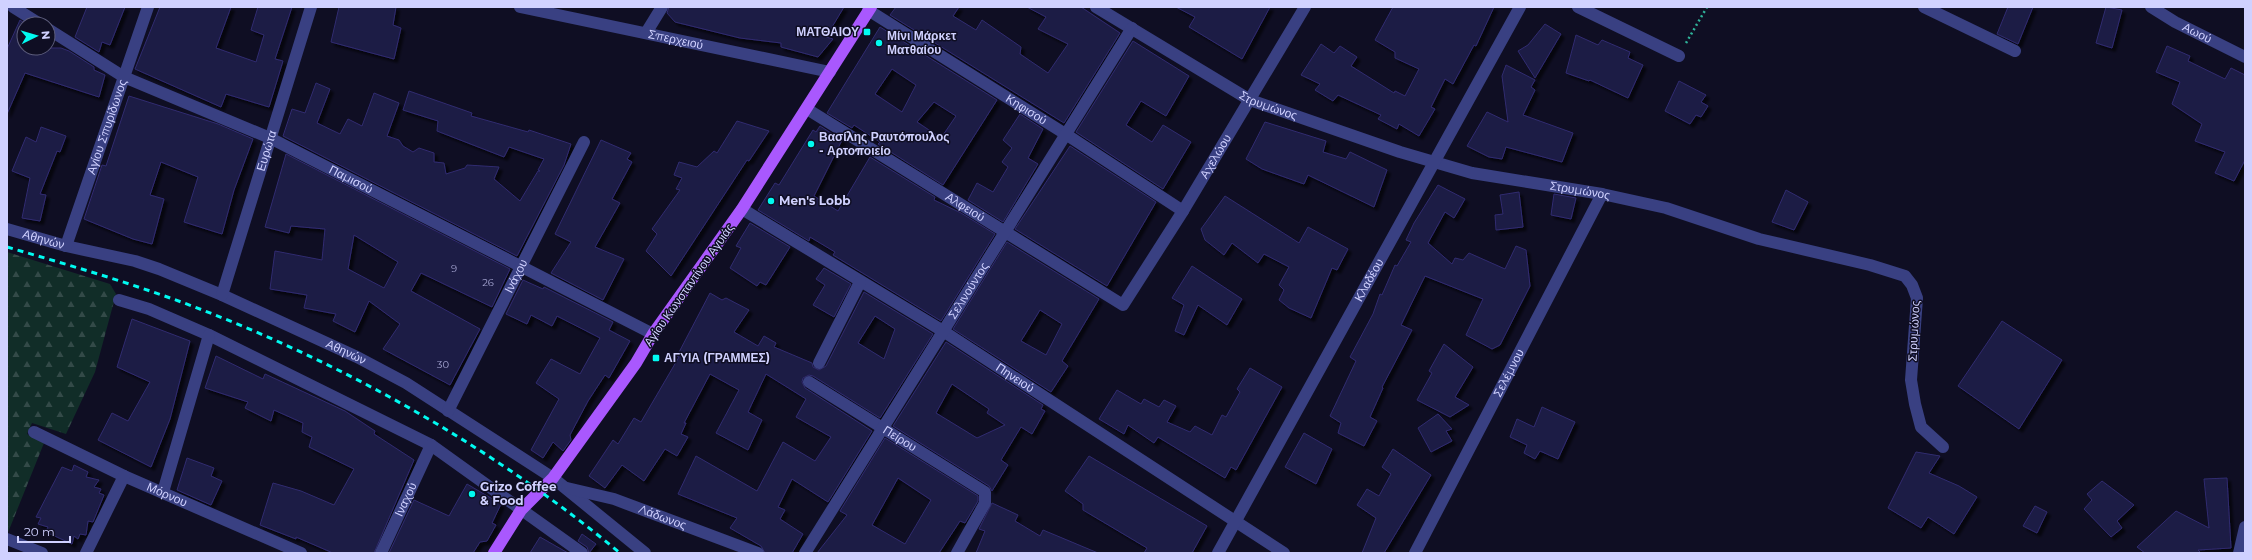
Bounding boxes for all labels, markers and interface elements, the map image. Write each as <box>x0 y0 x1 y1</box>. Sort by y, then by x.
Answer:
north arrow <box>16 16 56 56</box>
street label: Αωού <box>2180 19 2214 46</box>
place label: ΜΑΤΘΑΙΟΥ <box>796 24 859 39</box>
street label: Σπερχειού <box>647 26 705 52</box>
marker: ΜΑΤΘΑΙΟΥ <box>862 27 872 37</box>
place label: Μίνι Μάρκετ Ματθαίου <box>887 28 957 57</box>
text: N <box>39 30 53 40</box>
marker: Μίνι Μάρκετ Ματθαίου <box>874 38 884 48</box>
street label: Αγίου Σπυρίδωνος <box>83 77 130 176</box>
street label: Στρυμώνος <box>1237 87 1300 123</box>
street label: Κηφισού <box>1003 91 1050 128</box>
street label: Ευρώτα <box>253 128 280 173</box>
place label: Βασίλης Ραυτόπουλος - Αρτοποιείο <box>819 129 950 158</box>
street label: Αχελώου <box>1196 131 1234 181</box>
marker: Βασίλης Ραυτόπουλος - Αρτοποιείο <box>806 139 816 149</box>
street label: Παμισού <box>327 162 376 196</box>
street label: Στρυμώνος <box>1549 178 1612 203</box>
street label: Αλφειού <box>943 189 988 224</box>
place label: Men's Lobb <box>779 193 850 208</box>
marker: Men's Lobb <box>766 196 776 206</box>
street label: Αγίου Κωνσταντίνου Αγυιάς <box>640 220 737 349</box>
street label: Αθηνών <box>21 226 66 252</box>
street label: Κλαδέου <box>1351 256 1386 304</box>
street label: Ινάχου <box>501 257 530 295</box>
street label: Σελινούντος <box>945 259 991 322</box>
house number: 9 <box>451 262 457 275</box>
house number: 26 <box>482 276 494 289</box>
street label: Στρυμώνος <box>1904 300 1923 362</box>
street label: Αθηνών <box>324 336 369 368</box>
street label: Σελέμνου <box>1490 346 1527 399</box>
place label: ΑΓΥΙΑ (ΓΡΑΜΜΕΣ) <box>664 350 770 365</box>
marker: ΑΓΥΙΑ (ΓΡΑΜΜΕΣ) <box>651 353 661 363</box>
house number: 30 <box>437 358 450 371</box>
street label: Πηνειού <box>993 360 1037 395</box>
street label: Πείρου <box>880 422 920 454</box>
street label: Μόρνου <box>145 479 190 510</box>
place label: Grizo Coffee & Food <box>480 479 557 508</box>
street label: Ιναχού <box>391 480 420 519</box>
marker: Grizo Coffee & Food <box>467 489 477 499</box>
street label: Λάδωνος <box>637 501 689 533</box>
scale bar <box>18 518 70 544</box>
text: 20 m <box>24 524 55 539</box>

